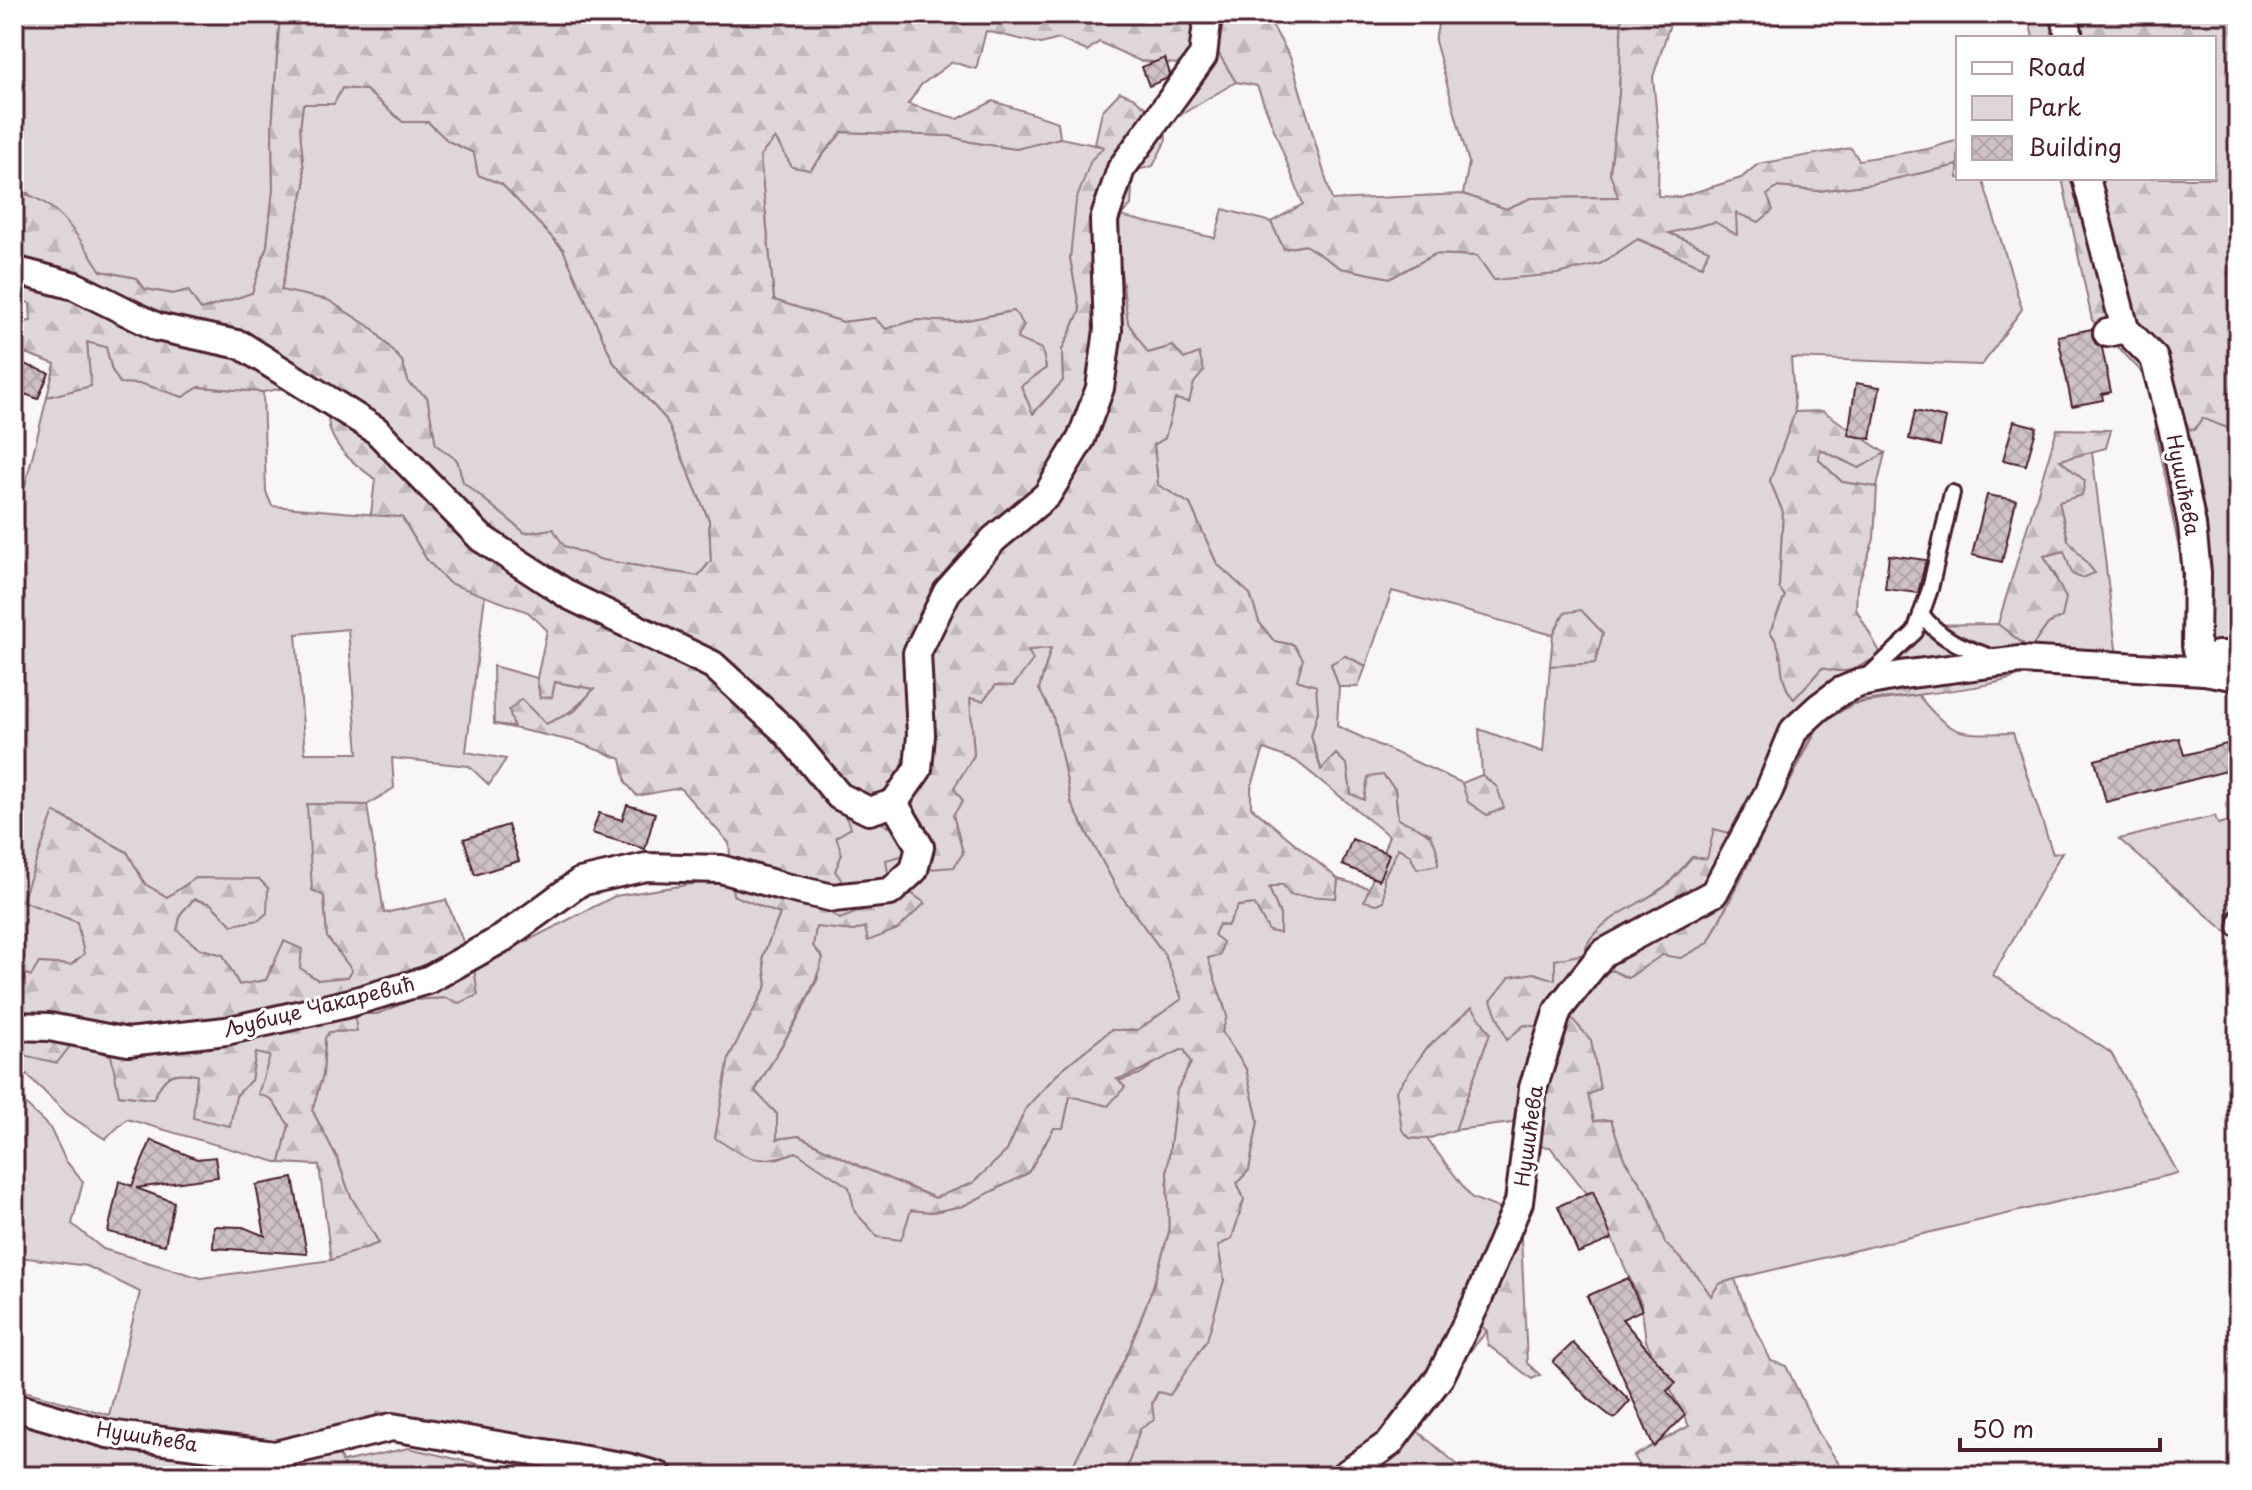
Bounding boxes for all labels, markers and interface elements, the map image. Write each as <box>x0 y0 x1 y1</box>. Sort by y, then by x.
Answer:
legend <box>1956 36 2216 180</box>
text: Road <box>2028 48 2086 84</box>
text: Park <box>2028 88 2082 124</box>
text: Building <box>2028 128 2122 164</box>
street label: Нушићева <box>2160 432 2209 538</box>
street label: Љубице Чакаревић <box>220 968 418 1044</box>
street label: Нушићева <box>1506 1083 1550 1188</box>
scale bar <box>1960 1402 2160 1452</box>
text: 50 m <box>1972 1410 2034 1446</box>
street label: Нушићева <box>94 1413 200 1459</box>

